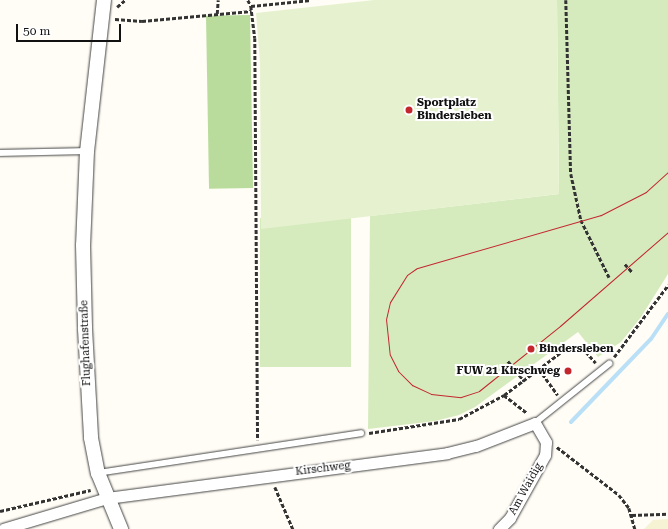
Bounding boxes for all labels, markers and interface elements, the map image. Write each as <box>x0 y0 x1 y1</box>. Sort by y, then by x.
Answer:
scale bar <box>18 16 123 42</box>
text: 50 m <box>23 24 50 38</box>
place label: Sportplatz Bindersleben <box>417 97 492 123</box>
marker: Sportplatz Bindersleben <box>404 105 414 115</box>
street label: Flughafenstraße <box>78 300 94 386</box>
place label: Bindersleben <box>539 342 614 356</box>
marker: Bindersleben <box>526 344 536 354</box>
place label: FUW 21 Kirschweg <box>457 364 560 378</box>
marker: FUW 21 Kirschweg <box>563 366 573 376</box>
street label: Kirschweg <box>295 459 351 479</box>
street label: Am Waidig <box>506 461 546 517</box>

